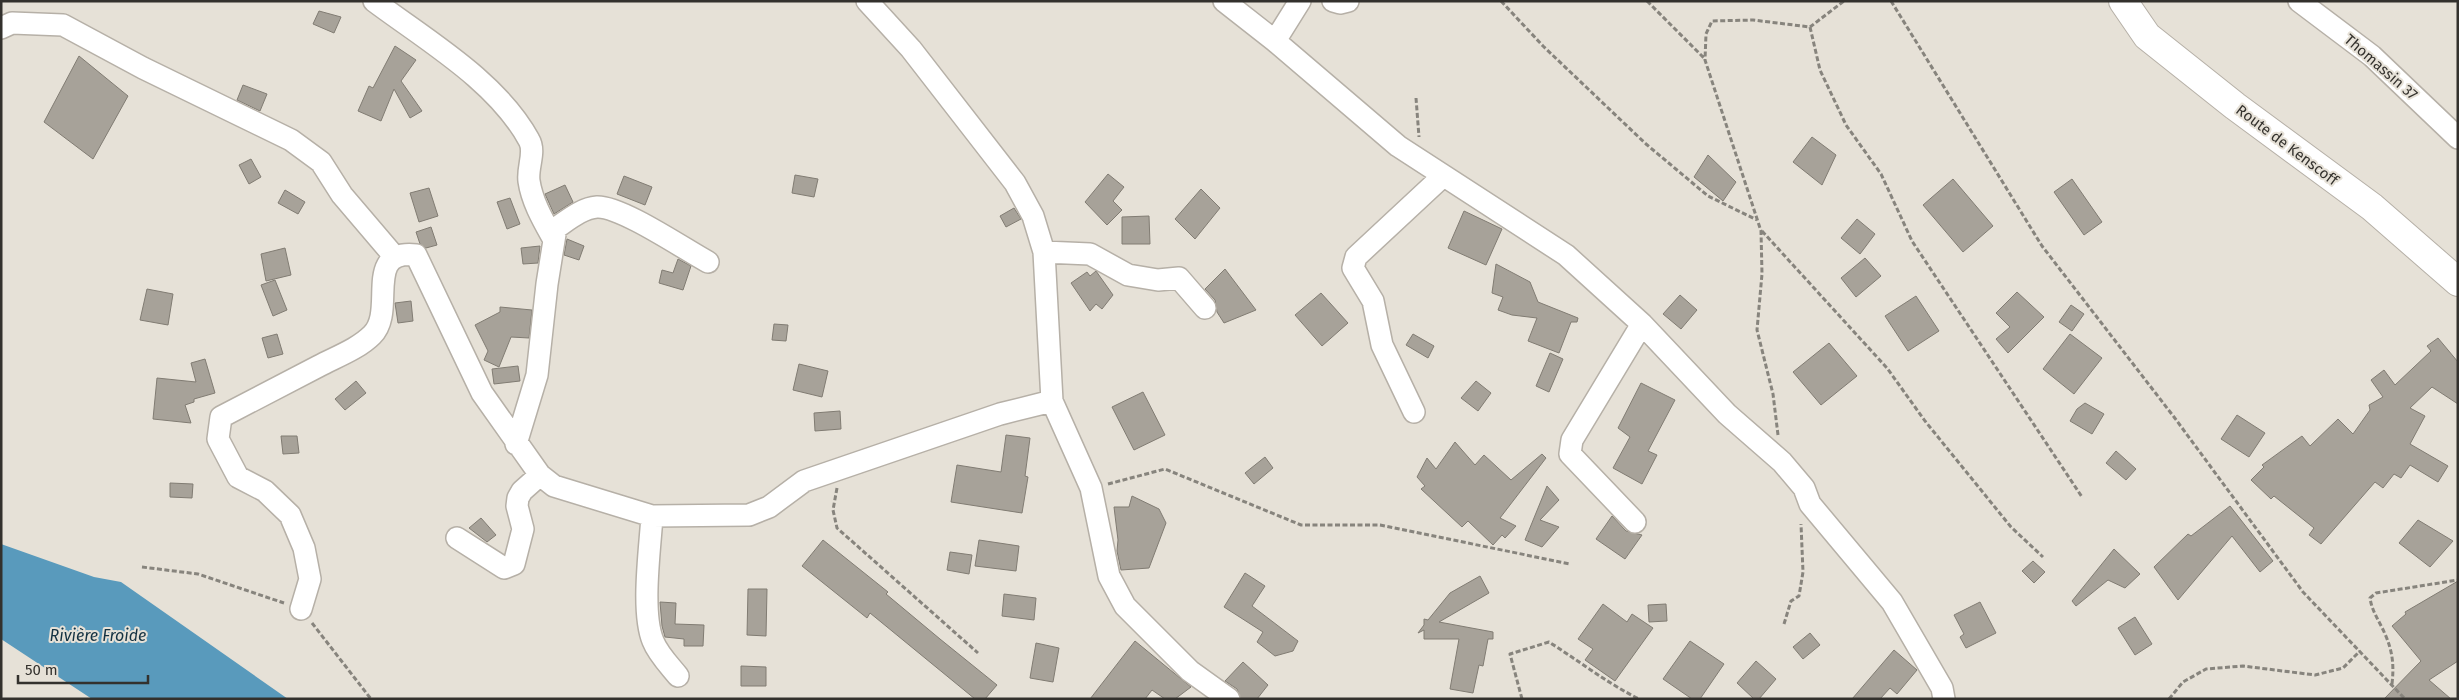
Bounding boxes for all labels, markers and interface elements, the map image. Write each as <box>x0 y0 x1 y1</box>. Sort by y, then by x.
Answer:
street label: Thomassin 37 <box>2341 30 2422 104</box>
street label: Route de Kenscoff <box>2232 101 2342 190</box>
water label: Rivière Froide <box>50 626 146 645</box>
scale bar <box>18 652 148 684</box>
text: 50 m <box>25 661 58 679</box>

